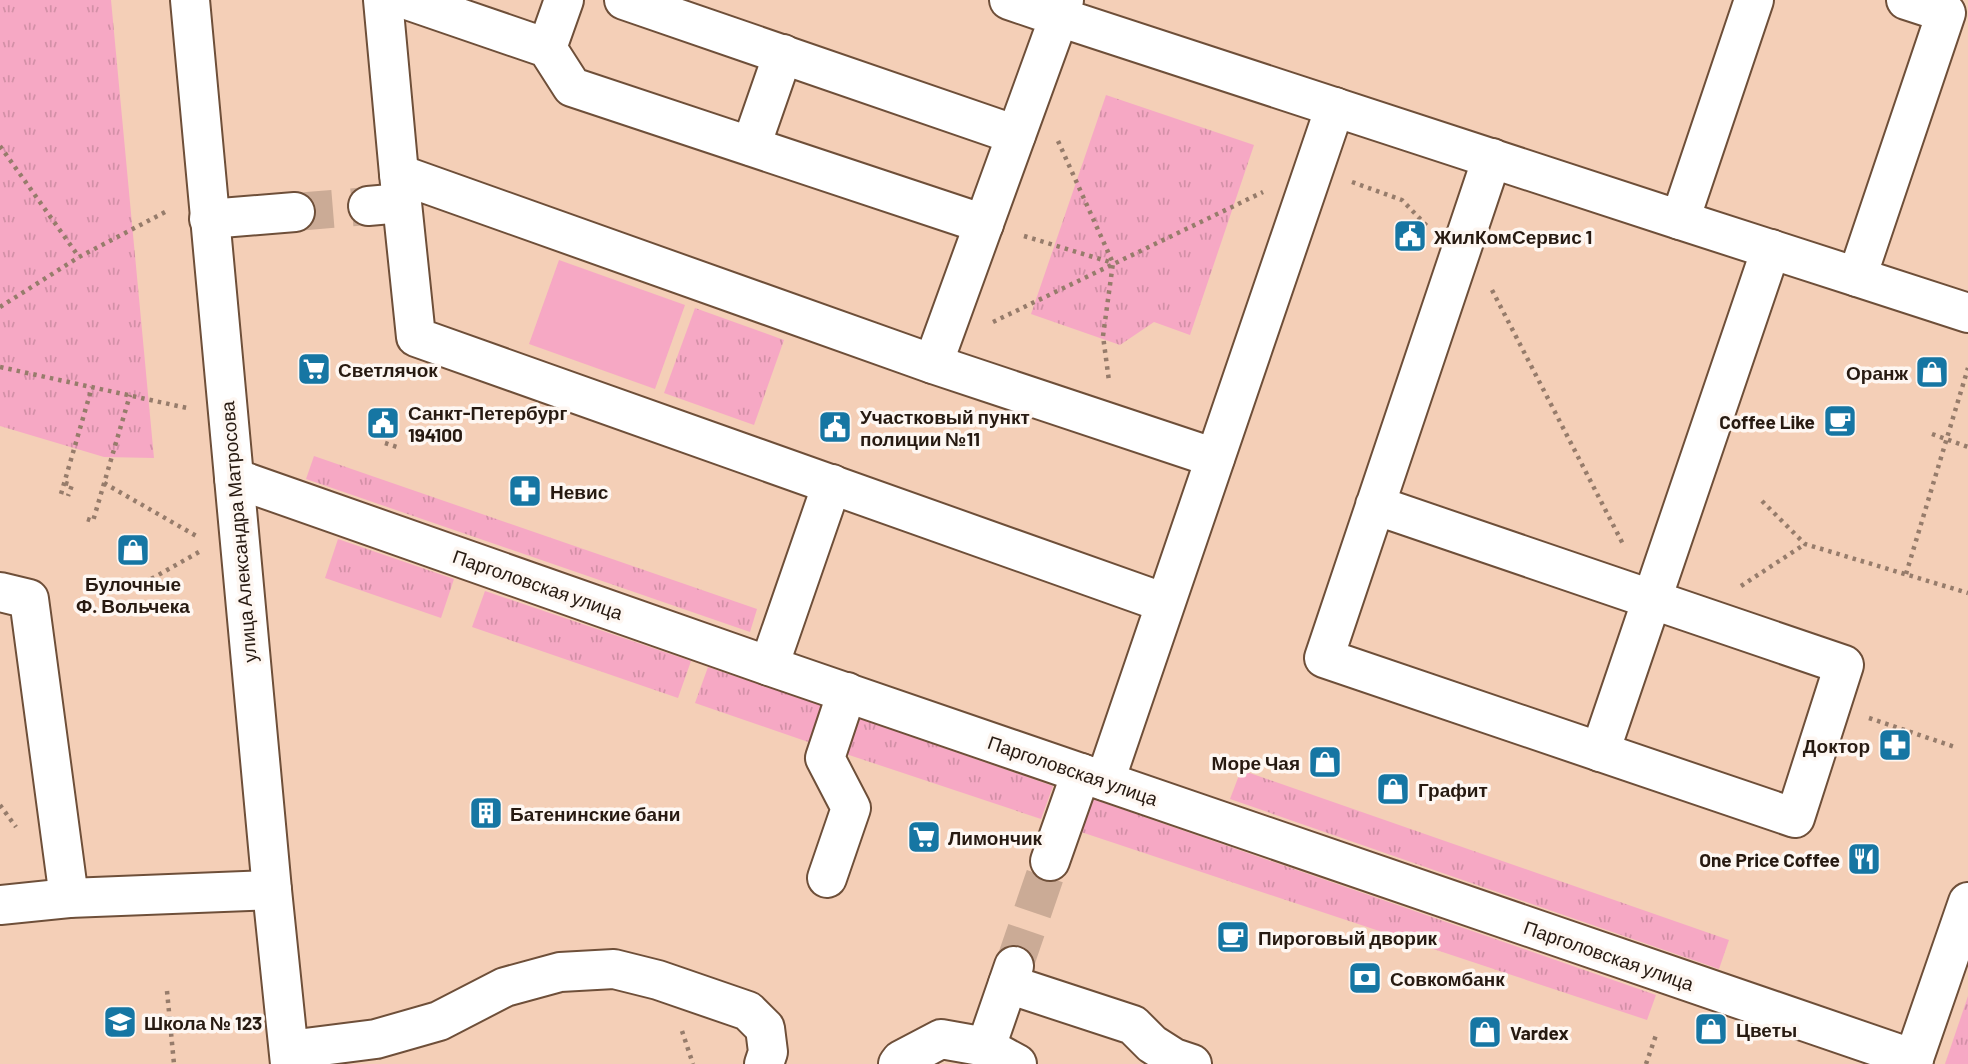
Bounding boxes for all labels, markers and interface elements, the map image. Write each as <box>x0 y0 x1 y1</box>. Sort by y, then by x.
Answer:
public building icon: ЖилКомСервис 1 <box>1391 217 1429 255</box>
place label: ЖилКомСервис 1 <box>1433 225 1592 248</box>
supermarket icon: Светлячок <box>295 350 333 388</box>
shop icon: Оранж <box>1913 353 1951 391</box>
place label: Светлячок <box>338 358 438 381</box>
place label: Оранж <box>1846 361 1909 384</box>
street label: улица Александра Матросова <box>215 400 261 664</box>
place label: Санкт-Петербург 194100 <box>408 401 567 446</box>
cafe icon: Coffee Like <box>1821 402 1859 440</box>
public building icon: Санкт-Петербург 194100 <box>364 404 402 442</box>
place label: Участковый пункт полиции №11 <box>860 405 1030 450</box>
public building icon: Участковый пункт полиции №11 <box>816 408 854 446</box>
place label: Coffee Like <box>1719 410 1815 433</box>
pharmacy icon: Невис <box>506 472 544 510</box>
place label: Невис <box>550 480 609 503</box>
shop icon: Булочные Ф. Вольчека <box>114 531 152 569</box>
street label: Парголовская улица <box>450 544 626 624</box>
place label: Булочные Ф. Вольчека <box>76 572 190 617</box>
pharmacy icon: Доктор <box>1876 726 1914 764</box>
street label: Парголовская улица <box>985 730 1161 810</box>
place label: Доктор <box>1803 734 1870 757</box>
shop icon: Море Чая <box>1306 743 1344 781</box>
place label: Море Чая <box>1212 751 1300 774</box>
shop icon: Графит <box>1374 770 1412 808</box>
place label: Графит <box>1418 778 1488 801</box>
building icon: Батенинские бани <box>467 794 505 832</box>
place label: Батенинские бани <box>510 802 680 825</box>
supermarket icon: Лимончик <box>905 818 943 856</box>
place label: Лимончик <box>948 826 1043 849</box>
restaurant icon: One Price Coffee <box>1845 840 1883 878</box>
place label: One Price Coffee <box>1699 848 1840 871</box>
street label: Парголовская улица <box>1521 915 1697 995</box>
cafe icon: Пироговый дворик <box>1214 918 1252 956</box>
place label: Пироговый дворик <box>1258 926 1438 949</box>
bank icon: Совкомбанк <box>1346 959 1384 997</box>
place label: Совкомбанк <box>1390 967 1505 990</box>
school or university icon: Школа № 123 <box>101 1003 139 1041</box>
shop icon: Цветы <box>1692 1010 1730 1048</box>
place label: Школа № 123 <box>144 1011 262 1034</box>
shop icon: Vardex <box>1466 1013 1504 1051</box>
place label: Цветы <box>1736 1018 1797 1041</box>
place label: Vardex <box>1510 1021 1569 1044</box>

